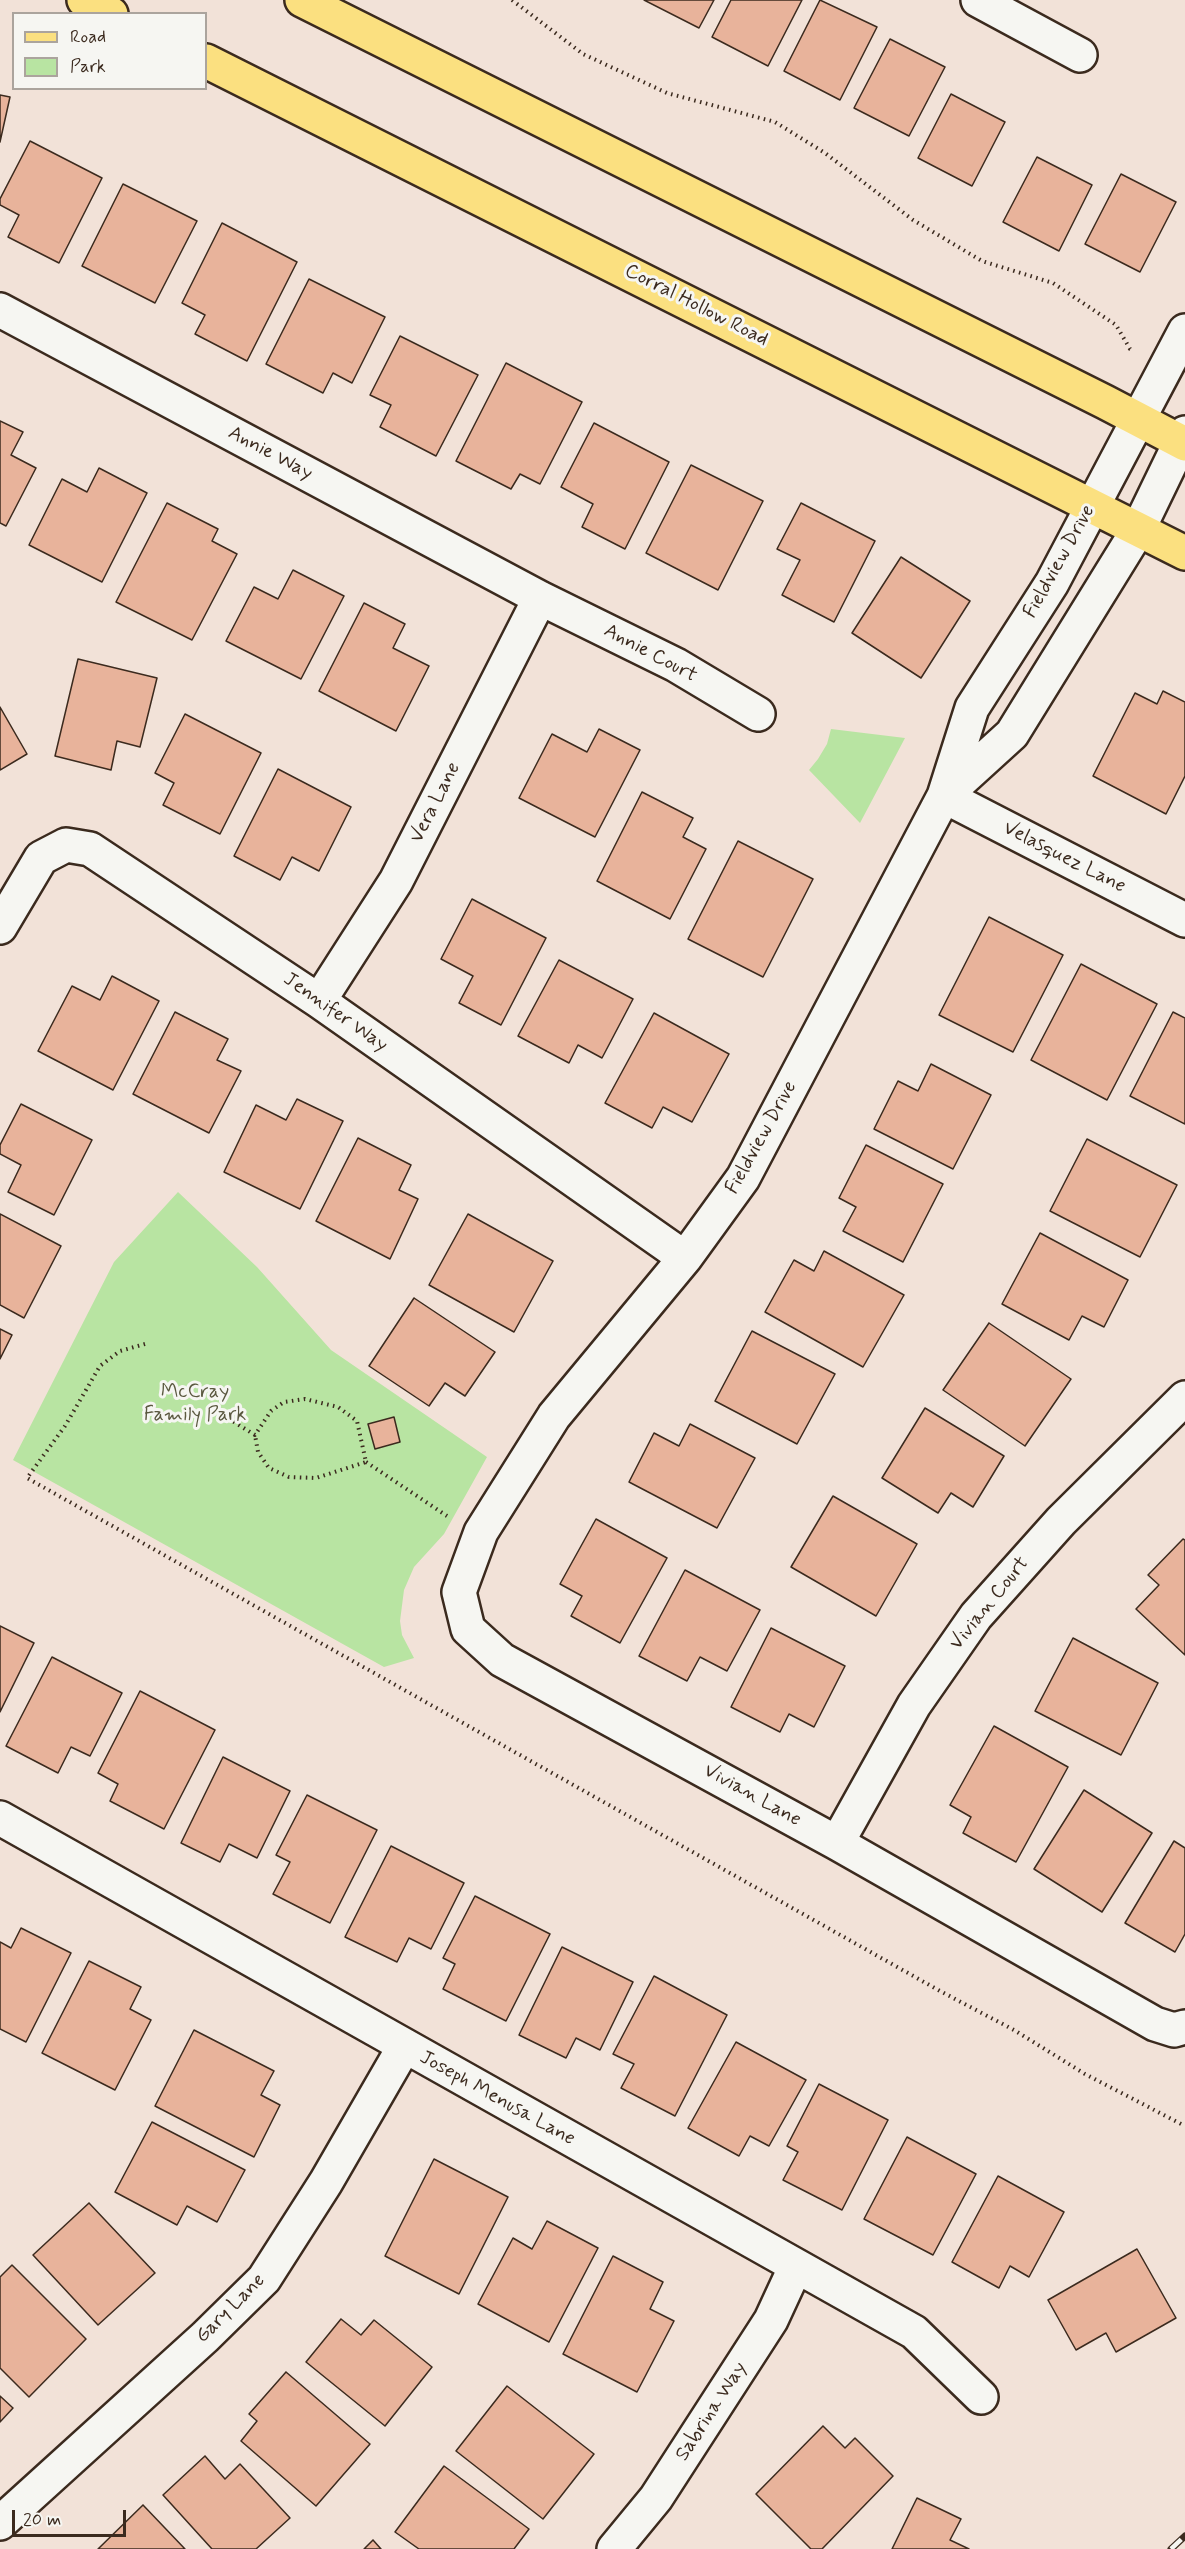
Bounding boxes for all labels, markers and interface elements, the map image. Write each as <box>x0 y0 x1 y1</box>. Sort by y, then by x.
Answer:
legend <box>12 12 207 90</box>
text: Road <box>70 25 106 49</box>
text: Park <box>70 55 106 79</box>
street label: Corral Hollow Road <box>620 259 772 353</box>
street label: Annie Way <box>224 422 316 486</box>
street label: Fieldview Drive <box>1019 501 1101 623</box>
street label: Annie Court <box>599 619 701 689</box>
street label: Vera Lane <box>405 759 467 847</box>
street label: Velasquez Lane <box>999 817 1129 899</box>
street label: Jennifer Way <box>278 968 392 1058</box>
street label: Fieldview Drive <box>721 1077 803 1199</box>
park label: McCray Family Park <box>144 1381 246 1428</box>
street label: Vivian Court <box>945 1553 1035 1655</box>
street label: Vivian Lane <box>699 1759 805 1833</box>
street label: Joseph Menusa Lane <box>415 2046 579 2152</box>
street label: Gary Lane <box>191 2269 271 2349</box>
street label: Sabrina Way <box>671 2358 753 2466</box>
scale bar <box>15 2498 129 2536</box>
text: 20 m <box>23 2508 61 2532</box>

